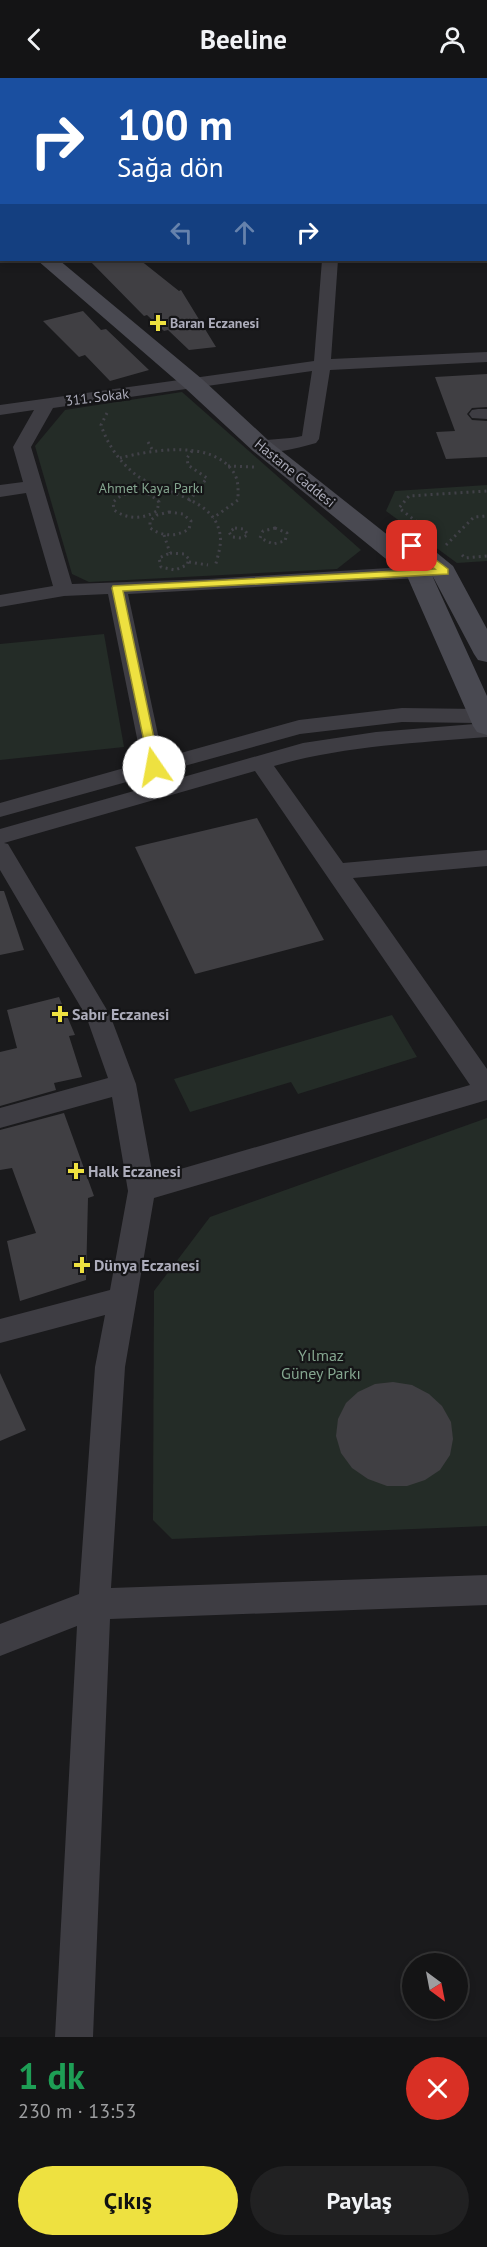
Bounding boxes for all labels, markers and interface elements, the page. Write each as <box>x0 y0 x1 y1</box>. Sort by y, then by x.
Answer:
text: Beeline <box>200 22 287 56</box>
icon: back <box>18 23 51 56</box>
icon: person <box>436 23 469 56</box>
text: 100 m <box>117 97 233 152</box>
icon: right <box>18 102 96 180</box>
text: Sağa dön <box>117 150 224 184</box>
icon: left <box>165 216 198 249</box>
icon: ahead <box>228 216 261 249</box>
icon: right <box>291 216 324 249</box>
place label: Baran Eczanesi <box>170 314 260 332</box>
marker: Baran Eczanesi <box>151 316 165 330</box>
street label: 311. Sokak <box>64 384 130 410</box>
street label: Hastane Caddesi <box>251 435 339 511</box>
park label: Ahmet Kaya Parkı <box>99 479 203 497</box>
pin <box>386 520 437 571</box>
icon: arrive <box>395 529 428 562</box>
position arrow <box>122 735 186 799</box>
place label: Sabır Eczanesi <box>72 1004 169 1024</box>
marker: Sabır Eczanesi <box>53 1007 67 1021</box>
place label: Halk Eczanesi <box>88 1161 181 1181</box>
marker: Halk Eczanesi <box>69 1164 83 1178</box>
place label: Dünya Eczanesi <box>94 1255 200 1275</box>
marker: Dünya Eczanesi <box>75 1258 89 1272</box>
park label: Yılmaz Güney Parkı <box>281 1345 361 1383</box>
north arrow <box>402 1953 468 2019</box>
map controls <box>402 1953 468 2019</box>
text: 1 dk <box>18 2052 85 2099</box>
button: close <box>406 2057 469 2120</box>
text: 230 m · 13:53 <box>18 2098 136 2124</box>
button: Çıkış <box>18 2166 238 2235</box>
button: Paylaş <box>250 2166 469 2235</box>

